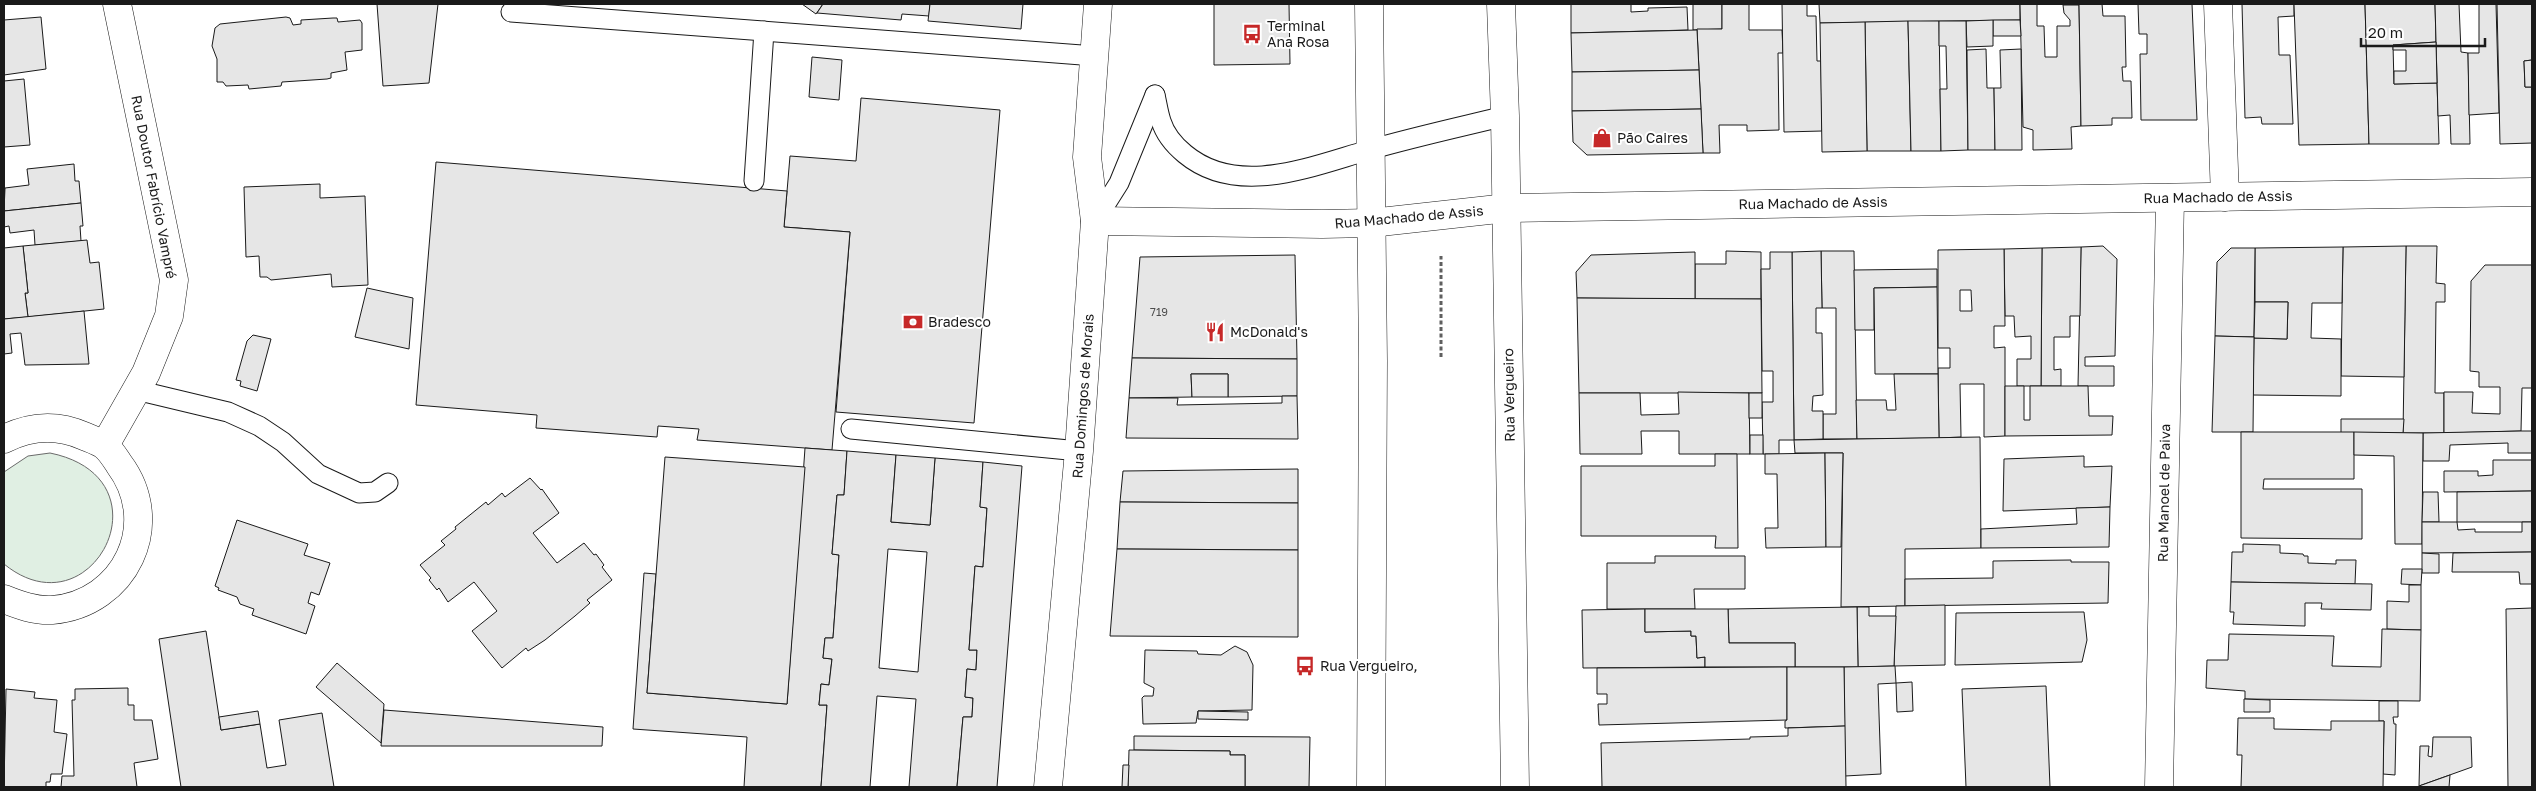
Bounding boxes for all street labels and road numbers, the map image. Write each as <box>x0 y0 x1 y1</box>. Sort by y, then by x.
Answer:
street label: Rua Doutor Fabrício Vampré <box>128 94 181 280</box>
street label: Rua Machado de Assis <box>2143 187 2293 206</box>
street label: Rua Machado de Assis <box>1738 193 1888 212</box>
street label: Rua Machado de Assis <box>1334 202 1484 231</box>
street label: Rua Domingos de Morais <box>1068 313 1097 479</box>
street label: Rua Vergueiro <box>1499 348 1518 442</box>
street label: Rua Manoel de Paiva <box>2154 424 2173 562</box>

